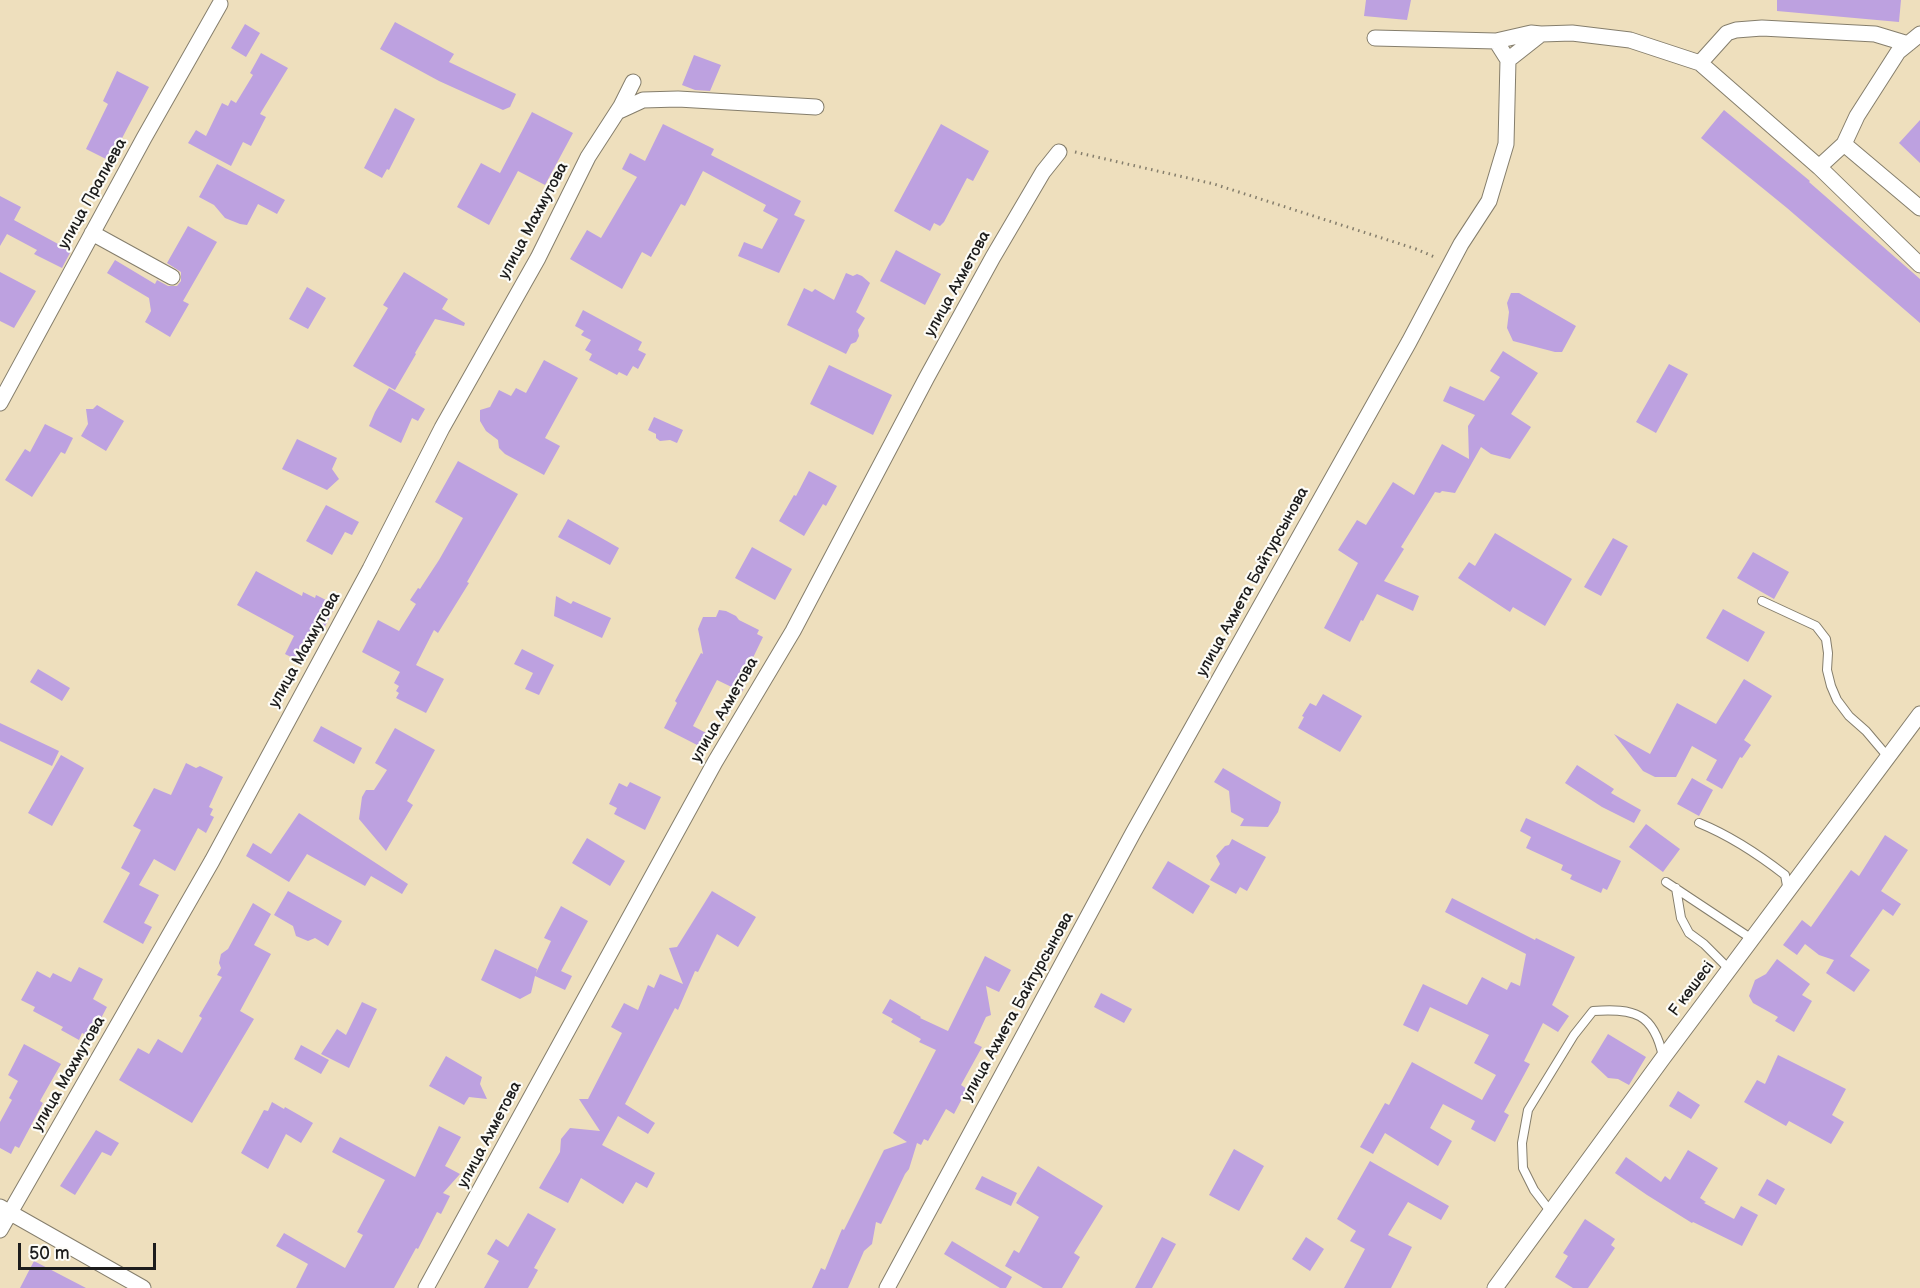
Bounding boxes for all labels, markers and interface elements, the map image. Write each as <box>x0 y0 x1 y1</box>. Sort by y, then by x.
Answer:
street label: улица Пралиева <box>55 135 131 253</box>
street label: улица Махмутова <box>495 159 573 283</box>
street label: улица Ахметова <box>921 228 995 340</box>
street label: улица Ахмета Байтурсынова <box>1193 484 1313 680</box>
street label: улица Махмутова <box>265 589 345 711</box>
street label: улица Ахметова <box>687 654 763 766</box>
street label: улица Ахмета Байтурсынова <box>958 909 1078 1105</box>
street label: F көшесі <box>1665 958 1719 1020</box>
street label: улица Махмутова <box>28 1013 110 1135</box>
street label: улица Ахметова <box>454 1078 526 1192</box>
scale bar <box>21 1231 159 1269</box>
text: 50 m <box>29 1243 70 1264</box>

